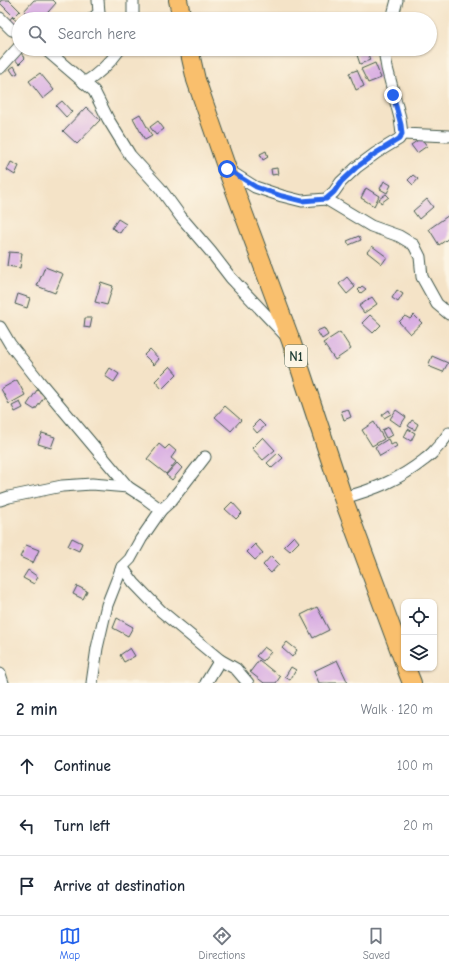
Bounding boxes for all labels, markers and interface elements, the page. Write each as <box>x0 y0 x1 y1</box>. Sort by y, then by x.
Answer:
search box <box>12 12 437 56</box>
icon: search <box>26 23 48 45</box>
text: Search here <box>58 25 136 43</box>
route end <box>384 86 402 104</box>
route start <box>218 160 236 178</box>
road number: N1 <box>285 345 307 367</box>
map controls <box>401 599 437 671</box>
button: locate <box>401 599 437 635</box>
button: layers <box>401 635 437 671</box>
text: 2 min <box>16 700 57 719</box>
text: Walk · 120 m <box>361 702 433 717</box>
icon: ahead <box>16 755 38 777</box>
text: Continue <box>54 757 111 775</box>
text: 100 m <box>397 758 433 773</box>
icon: left <box>16 815 38 837</box>
text: Turn left <box>54 817 110 835</box>
text: 20 m <box>403 818 433 833</box>
icon: arrive <box>16 875 38 897</box>
text: Arrive at destination <box>54 877 185 895</box>
tab: Map <box>59 925 81 962</box>
tab: Directions <box>199 925 245 962</box>
tab: Saved <box>363 925 390 962</box>

